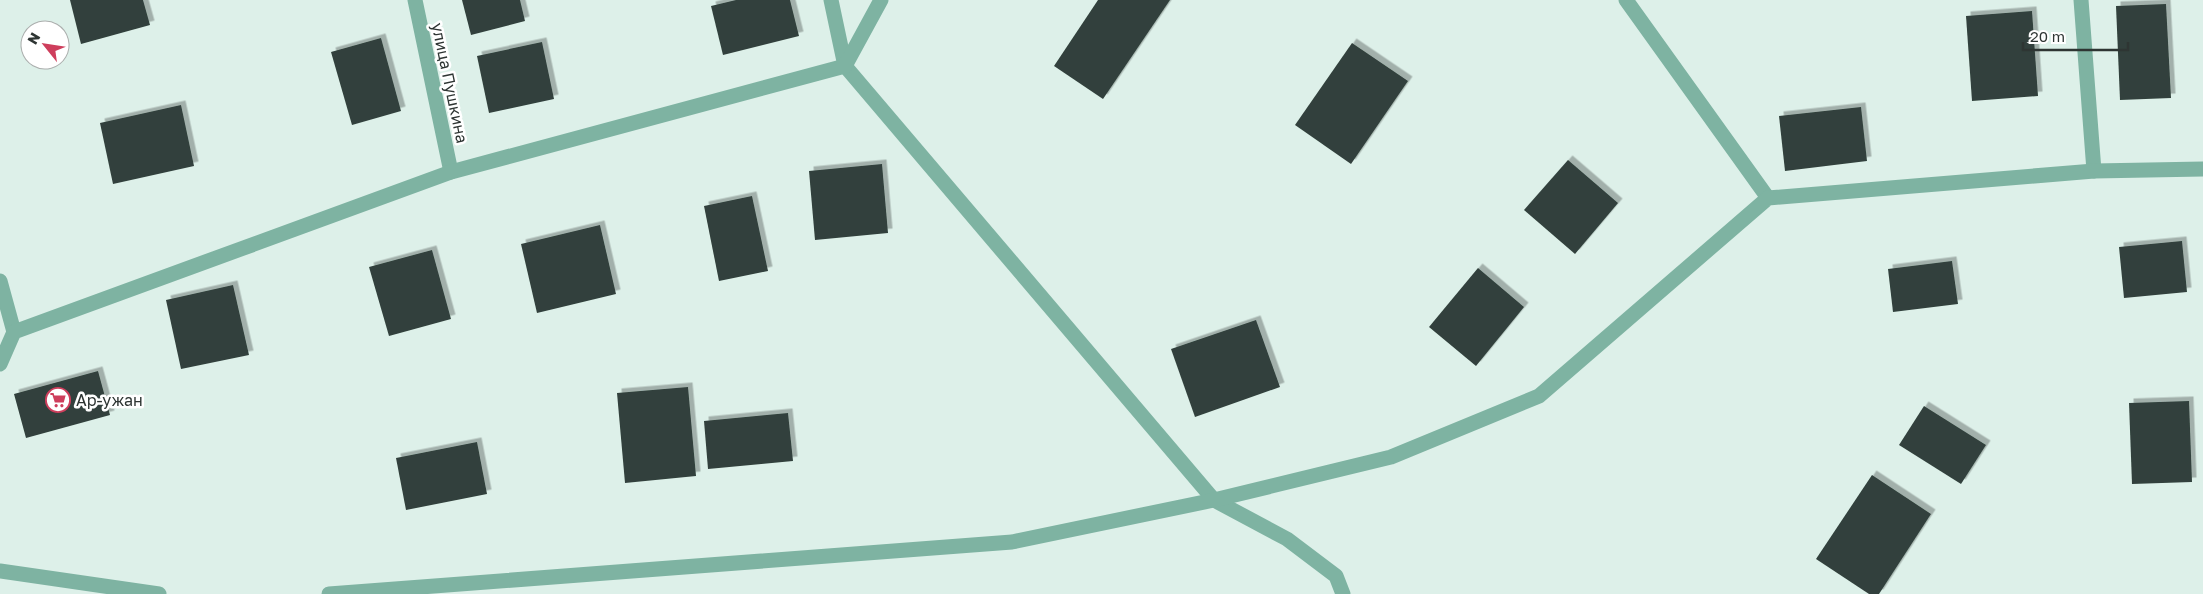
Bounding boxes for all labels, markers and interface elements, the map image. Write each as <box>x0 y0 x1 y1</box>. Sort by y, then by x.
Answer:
north arrow <box>20 20 70 70</box>
scale bar <box>2023 20 2128 52</box>
street label: улица Пушкина <box>427 21 473 145</box>
text: 20 m <box>2030 27 2065 45</box>
text: N <box>23 29 43 47</box>
supermarket icon: Ар-ужан <box>45 387 71 413</box>
place label: Ар-ужан <box>76 390 143 410</box>

